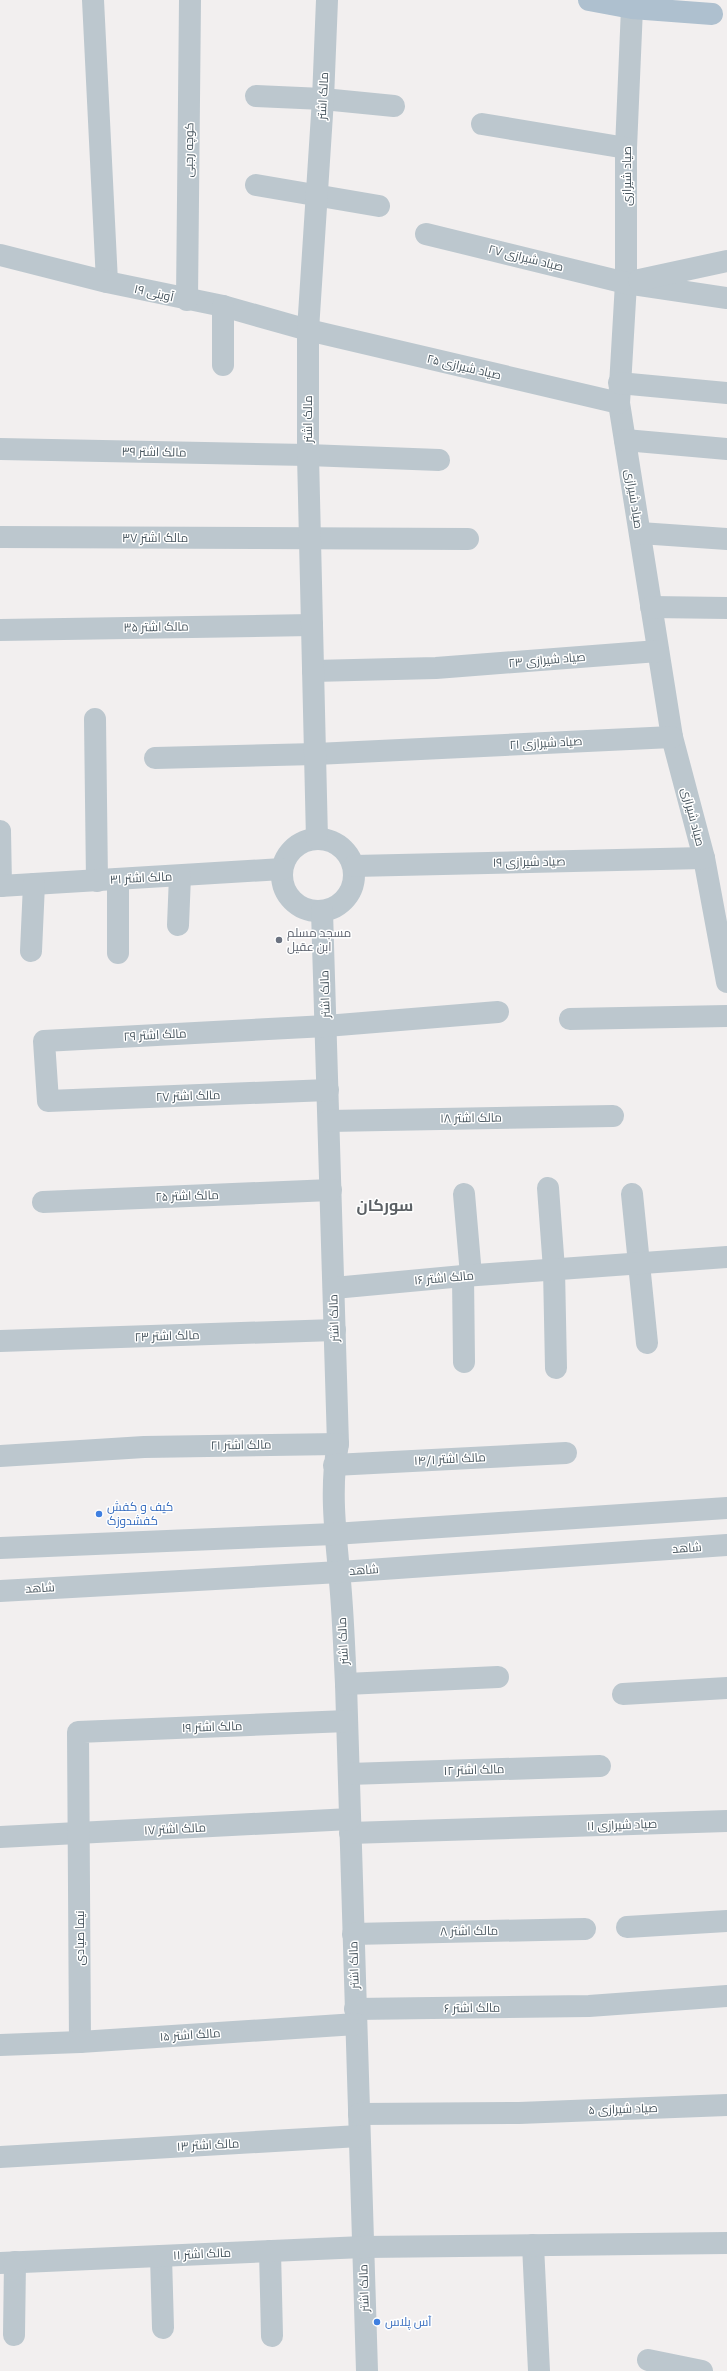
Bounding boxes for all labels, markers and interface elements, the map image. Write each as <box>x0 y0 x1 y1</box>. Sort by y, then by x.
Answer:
street label: مالک اشتر <box>314 72 331 121</box>
street label: کوچه رجبی <box>181 122 198 178</box>
street label: صیاد شیرازی <box>619 146 634 206</box>
street label: صیاد شیرازی ۲۷ <box>487 241 565 274</box>
street label: آوینی ۱۹ <box>133 281 176 304</box>
street label: صیاد شیرازی ۲۵ <box>425 351 503 382</box>
street label: مالک اشتر <box>300 395 315 444</box>
street label: مالک اشتر ۳۹ <box>121 443 187 460</box>
street label: صیاد شیرازی <box>622 468 647 530</box>
street label: مالک اشتر ۳۷ <box>122 530 188 545</box>
street label: مالک اشتر ۳۵ <box>123 618 189 635</box>
street label: صیاد شیرازی ۲۳ <box>508 649 586 670</box>
street label: صیاد شیرازی ۲۱ <box>509 733 583 752</box>
street label: صیاد شیرازی <box>678 786 708 848</box>
street label: صیاد شیرازی ۱۹ <box>492 853 566 870</box>
street label: مالک اشتر ۳۱ <box>109 868 173 887</box>
place label: مسجد مسلم ابن عقیل <box>287 925 351 954</box>
marker: مسجد مسلم ابن عقیل <box>274 935 284 945</box>
street label: مالک اشتر <box>316 970 333 1019</box>
street label: مالک اشتر ۲۹ <box>123 1025 187 1044</box>
street label: مالک اشتر ۲۷ <box>156 1087 220 1104</box>
street label: مالک اشتر ۱۸ <box>440 1109 502 1126</box>
street label: مالک اشتر ۲۵ <box>155 1187 219 1204</box>
district label: سورکان <box>357 1195 413 1215</box>
street label: مالک اشتر ۱۶ <box>413 1267 475 1288</box>
street label: مالک اشتر <box>325 1294 342 1343</box>
street label: مالک اشتر ۲۳ <box>134 1327 200 1344</box>
street label: مالک اشتر ۲۱ <box>211 1436 271 1453</box>
street label: مالک اشتر ۱۴/۱ <box>414 1449 486 1468</box>
place label: کیف و کفش کفشدوزک <box>107 1499 173 1528</box>
marker: کیف و کفش کفشدوزک <box>94 1509 104 1519</box>
street label: شاهد <box>672 1539 702 1556</box>
street label: شاهد <box>349 1561 379 1578</box>
street label: شاهد <box>25 1579 55 1596</box>
street label: مالک اشتر <box>334 1617 351 1666</box>
street label: مالک اشتر ۱۹ <box>181 1718 243 1735</box>
street label: مالک اشتر ۱۲ <box>443 1761 505 1778</box>
street label: صیاد شیرازی ۱۱ <box>587 1816 657 1833</box>
street label: مالک اشتر ۱۷ <box>144 1819 206 1838</box>
street label: نیما صیادی <box>72 1911 87 1965</box>
street label: مالک اشتر ۸ <box>440 1922 498 1939</box>
street label: مالک اشتر <box>345 1941 362 1990</box>
street label: مالک اشتر ۶ <box>444 2000 500 2015</box>
street label: مالک اشتر ۱۵ <box>159 2025 221 2044</box>
street label: صیاد شیرازی ۵ <box>588 2100 658 2117</box>
street label: مالک اشتر ۱۳ <box>176 2135 240 2154</box>
street label: مالک اشتر ۱۱ <box>173 2244 231 2263</box>
street label: مالک اشتر <box>355 2264 372 2313</box>
place label: آس پلاس <box>385 2314 432 2331</box>
marker: آس پلاس <box>372 2317 382 2327</box>

